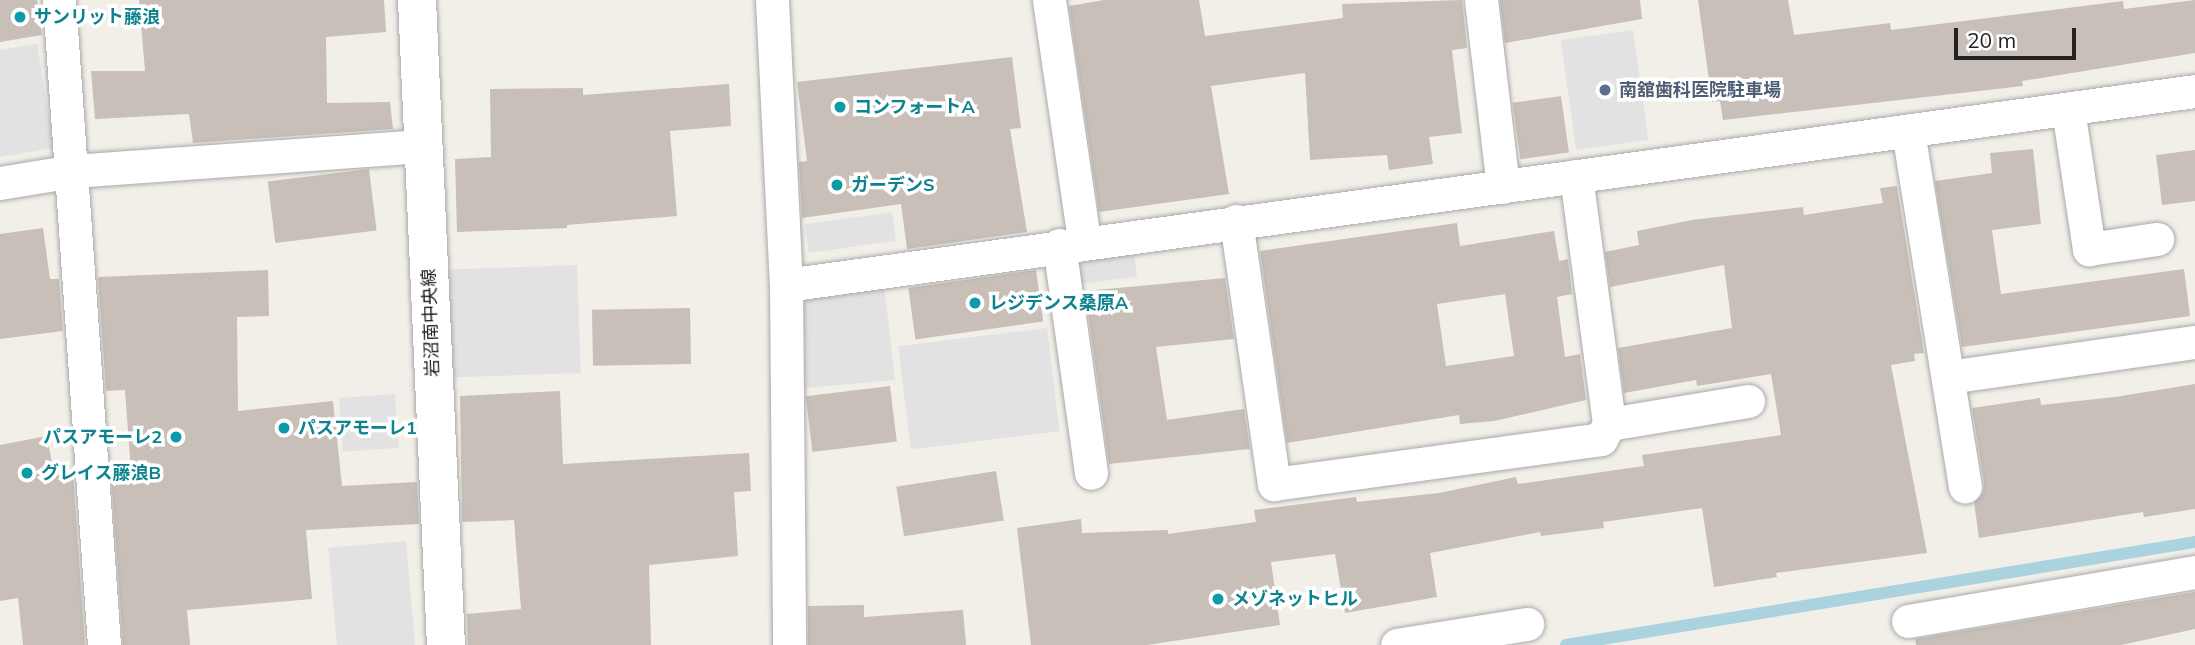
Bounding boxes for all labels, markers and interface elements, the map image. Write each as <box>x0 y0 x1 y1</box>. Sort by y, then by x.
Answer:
place label: サンリット藤浪 <box>34 6 160 28</box>
marker: サンリット藤浪 <box>12 9 28 25</box>
scale bar <box>1957 14 2080 58</box>
text: 20 m <box>1967 27 2016 53</box>
place label: 南舘歯科医院駐車場 <box>1619 79 1781 101</box>
marker: 南舘歯科医院駐車場 <box>1597 82 1613 98</box>
place label: コンフォートA <box>854 96 975 118</box>
marker: コンフォートA <box>832 99 848 115</box>
place label: ガーデンS <box>851 174 935 196</box>
marker: ガーデンS <box>829 177 845 193</box>
street label: 岩沼南中央線 <box>418 269 444 377</box>
place label: レジデンス桑原A <box>989 292 1128 314</box>
marker: レジデンス桑原A <box>967 295 983 311</box>
place label: パスアモーレ1 <box>298 417 417 439</box>
marker: パスアモーレ1 <box>276 420 292 436</box>
place label: パスアモーレ2 <box>43 426 162 448</box>
marker: パスアモーレ2 <box>168 429 184 445</box>
place label: グレイス藤浪B <box>41 462 161 484</box>
marker: グレイス藤浪B <box>19 465 35 481</box>
place label: メゾネットヒル <box>1232 588 1358 610</box>
marker: メゾネットヒル <box>1210 591 1226 607</box>

